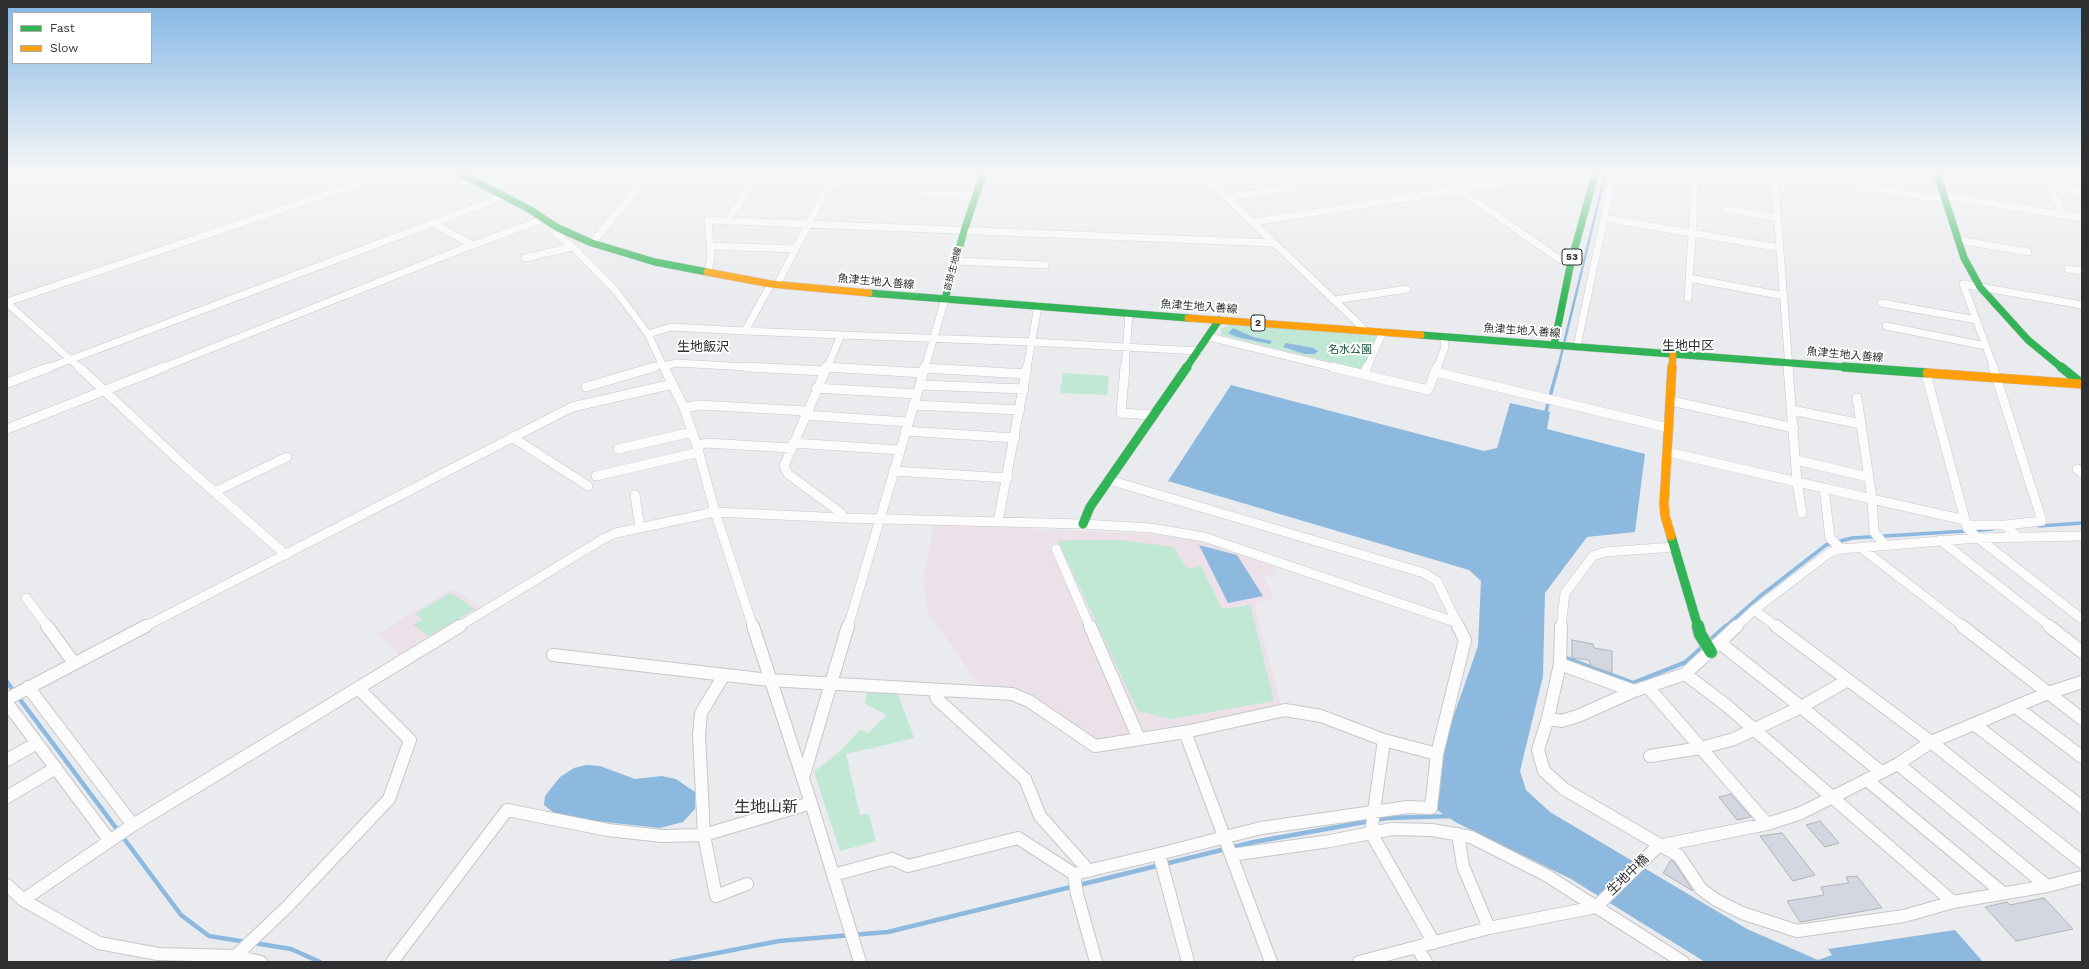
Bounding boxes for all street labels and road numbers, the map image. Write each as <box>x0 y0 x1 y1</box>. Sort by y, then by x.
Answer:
street label: 沓掛生地線 <box>942 246 964 292</box>
road number: 53 <box>1562 249 1582 265</box>
street label: 魚津生地入善線 <box>837 272 915 292</box>
street label: 魚津生地入善線 <box>1160 298 1238 316</box>
road number: 2 <box>1251 315 1265 331</box>
street label: 魚津生地入善線 <box>1483 322 1561 340</box>
street label: 魚津生地入善線 <box>1806 345 1884 365</box>
street label: 生地中橋 <box>1604 851 1652 899</box>

